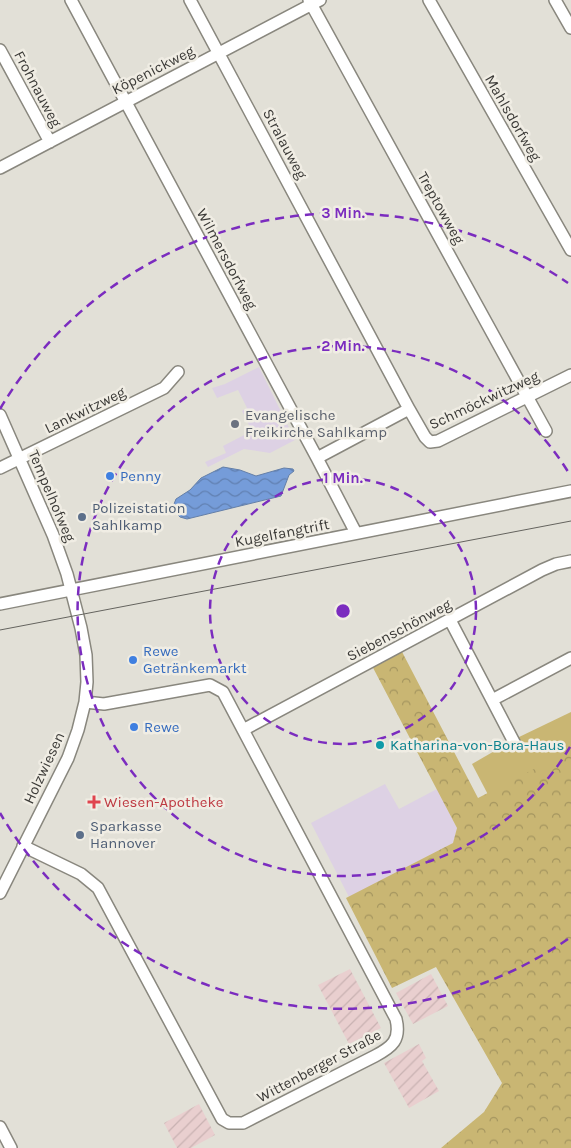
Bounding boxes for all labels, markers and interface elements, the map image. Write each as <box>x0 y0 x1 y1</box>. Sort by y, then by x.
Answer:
street label: Köpenickweg <box>109 41 198 99</box>
street label: Frohnauweg <box>10 48 66 131</box>
street label: Mahlsdorfweg <box>481 72 545 165</box>
street label: Stralauweg <box>259 106 311 183</box>
street label: Treptowweg <box>414 169 469 248</box>
text: 3 Min. <box>321 204 365 222</box>
street label: Wilmersdorfweg <box>193 205 261 313</box>
text: 2 Min. <box>321 337 365 355</box>
street label: Schmöckwitzweg <box>426 366 542 433</box>
street label: Lankwitzweg <box>42 382 129 437</box>
place label: Evangelische Freikirche Sahlkamp <box>245 406 387 441</box>
marker: Evangelische Freikirche Sahlkamp <box>229 418 241 430</box>
street label: Tempelhofweg <box>25 447 80 545</box>
place label: Penny <box>120 467 161 485</box>
text: 1 Min. <box>323 469 363 487</box>
marker: Penny <box>104 470 116 482</box>
place label: Polizeistation Sahlkamp <box>92 499 186 534</box>
marker: Polizeistation Sahlkamp <box>76 511 88 523</box>
street label: Kugelfangtrift <box>233 515 331 551</box>
street label: Siebenschönweg <box>344 595 455 665</box>
centre of rings <box>334 602 352 620</box>
place label: Rewe Getränkemarkt <box>143 642 247 677</box>
marker: Rewe Getränkemarkt <box>127 654 139 666</box>
place label: Rewe <box>144 718 179 736</box>
marker: Rewe <box>128 721 140 733</box>
street label: Holzwiesen <box>20 729 68 807</box>
place label: Katharina-von-Bora-Haus <box>390 736 564 754</box>
marker: Katharina-von-Bora-Haus <box>374 739 386 751</box>
place label: Wiesen-Apotheke <box>104 793 224 811</box>
marker: Wiesen-Apotheke <box>88 796 100 808</box>
place label: Sparkasse Hannover <box>90 817 162 852</box>
marker: Sparkasse Hannover <box>74 829 86 841</box>
street label: Wittenberger Straße <box>254 1026 384 1106</box>

